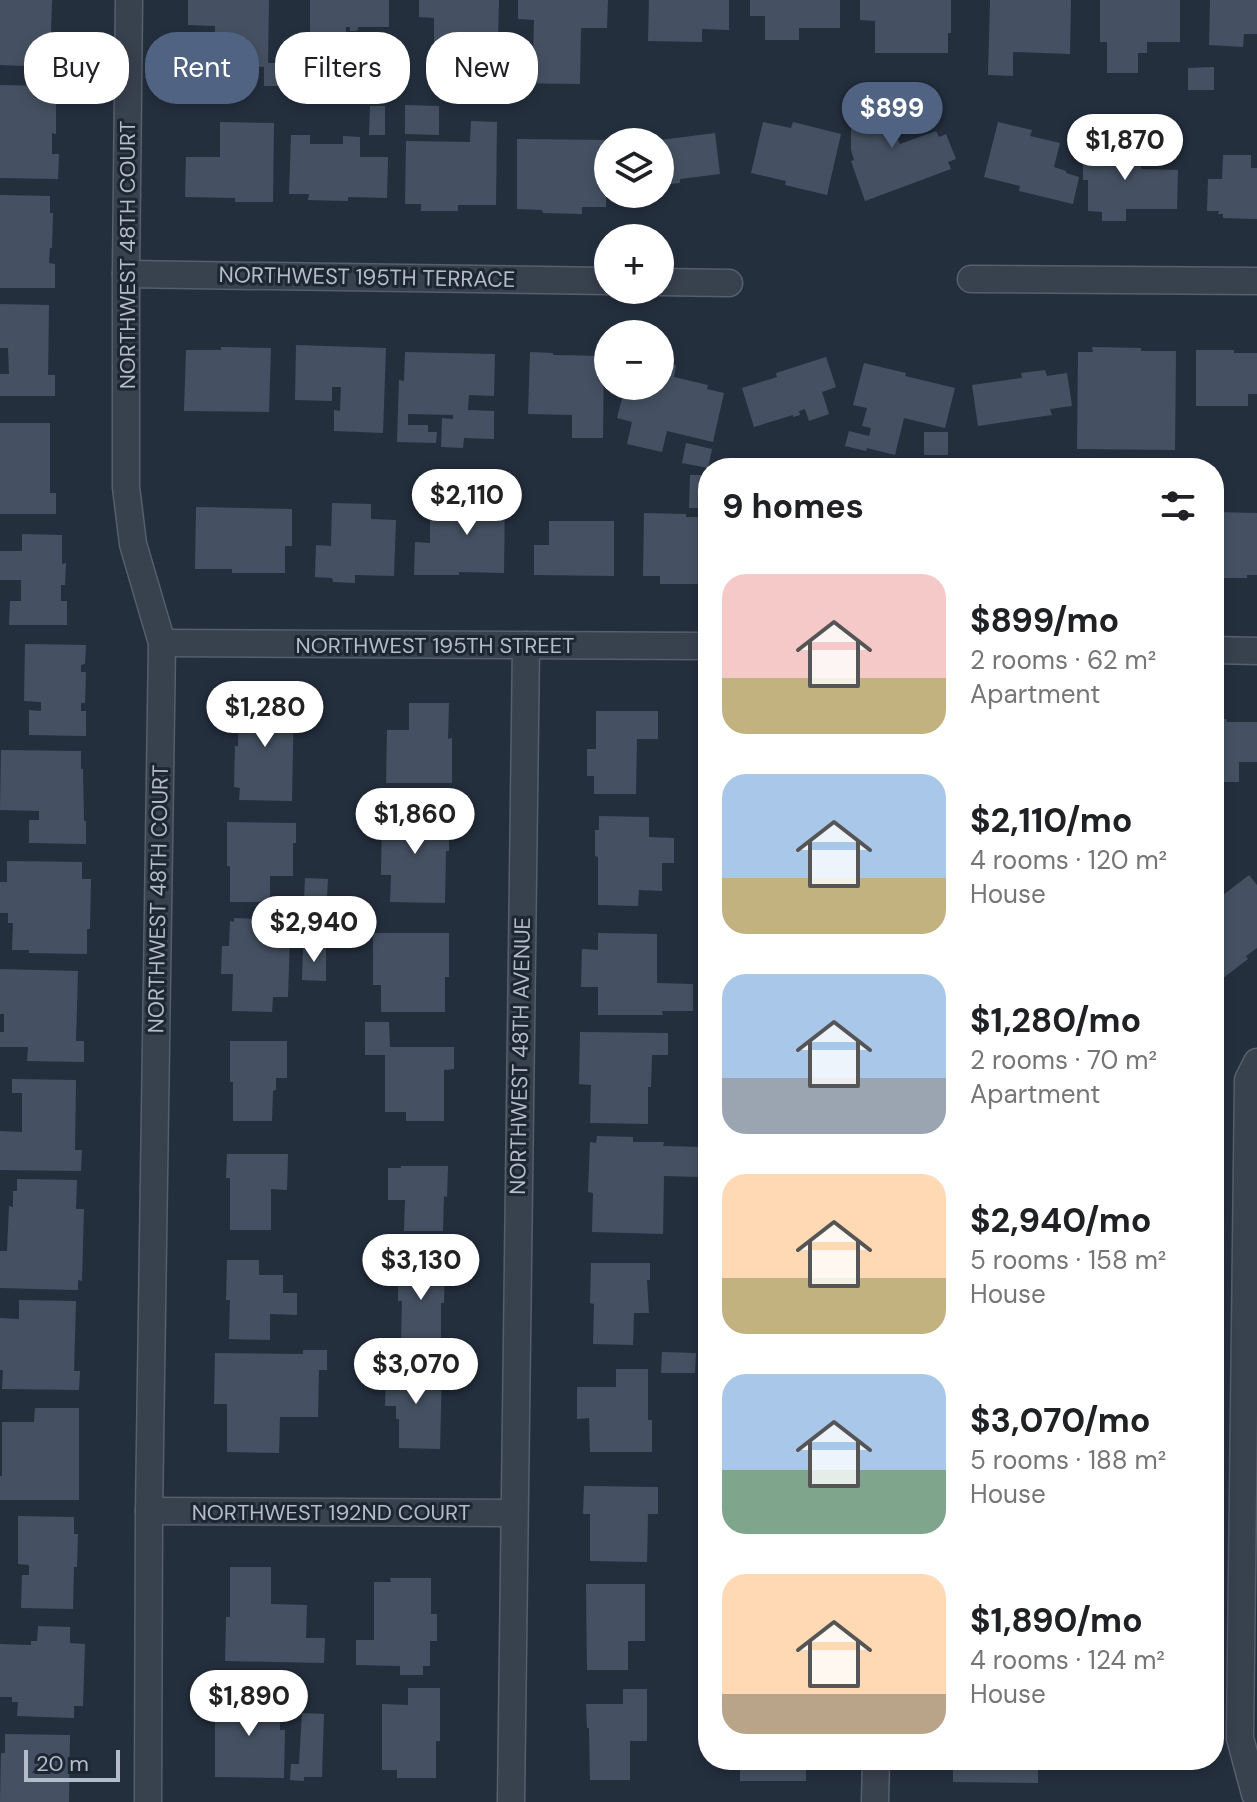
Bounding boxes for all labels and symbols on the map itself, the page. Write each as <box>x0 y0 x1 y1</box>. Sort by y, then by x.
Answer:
pin: $899 <box>845 82 939 150</box>
pin: $1,870 <box>1060 114 1190 182</box>
street label: NORTHWEST 48TH COURT <box>113 121 142 389</box>
street label: NORTHWEST 195TH TERRACE <box>218 260 516 294</box>
pin: $2,110 <box>402 469 532 537</box>
street label: NORTHWEST 195TH STREET <box>296 631 574 660</box>
pin: $1,280 <box>200 681 330 749</box>
street label: NORTHWEST 48TH COURT <box>141 764 175 1034</box>
pin: $1,860 <box>350 788 480 856</box>
pin: $2,940 <box>249 896 379 964</box>
street label: NORTHWEST 48TH AVENUE <box>503 917 537 1195</box>
pin: $3,130 <box>356 1234 486 1302</box>
pin: $3,070 <box>351 1338 481 1406</box>
street label: NORTHWEST 192ND COURT <box>192 1498 470 1527</box>
pin: $1,890 <box>184 1670 314 1738</box>
scale bar <box>24 1746 120 1782</box>

